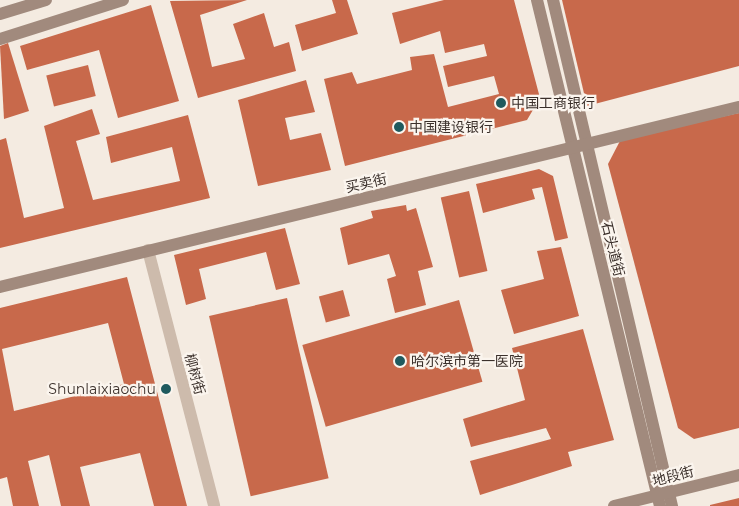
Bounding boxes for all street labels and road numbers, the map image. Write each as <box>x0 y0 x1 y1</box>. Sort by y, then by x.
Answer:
street label: 买卖街 <box>344 170 388 196</box>
street label: 石头道街 <box>598 220 628 278</box>
street label: 柳树街 <box>181 352 209 396</box>
street label: 地段街 <box>651 463 695 489</box>

